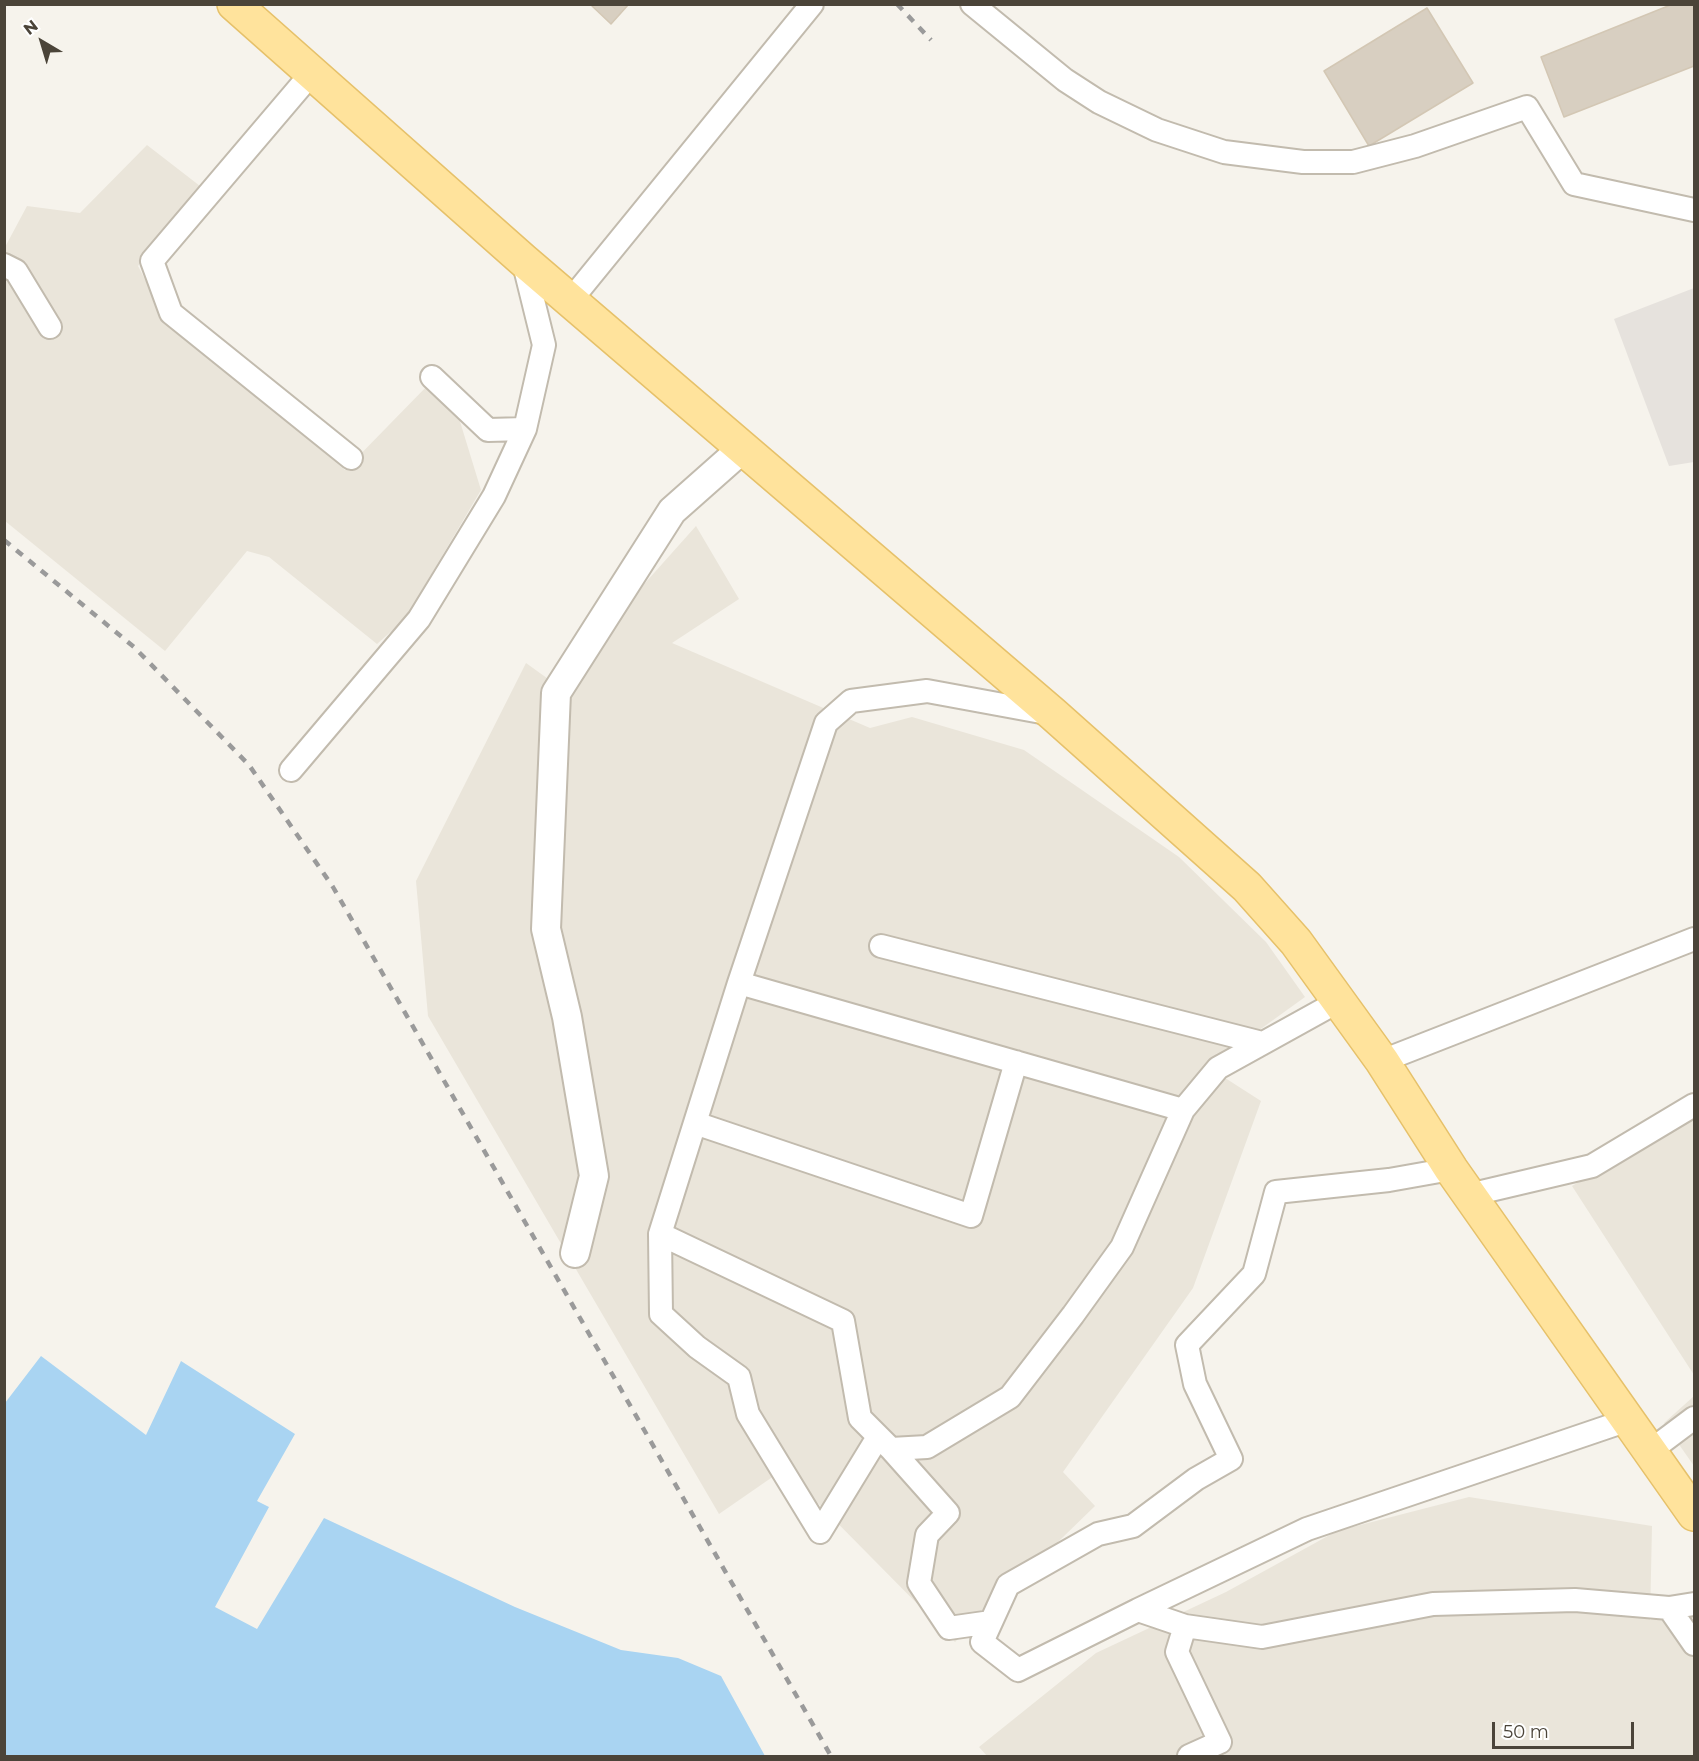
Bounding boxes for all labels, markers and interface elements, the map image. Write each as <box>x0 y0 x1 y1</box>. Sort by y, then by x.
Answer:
north arrow <box>12 12 72 72</box>
text: N <box>20 16 42 39</box>
scale bar <box>1495 1710 1638 1748</box>
text: 50 m <box>1503 1721 1549 1743</box>

